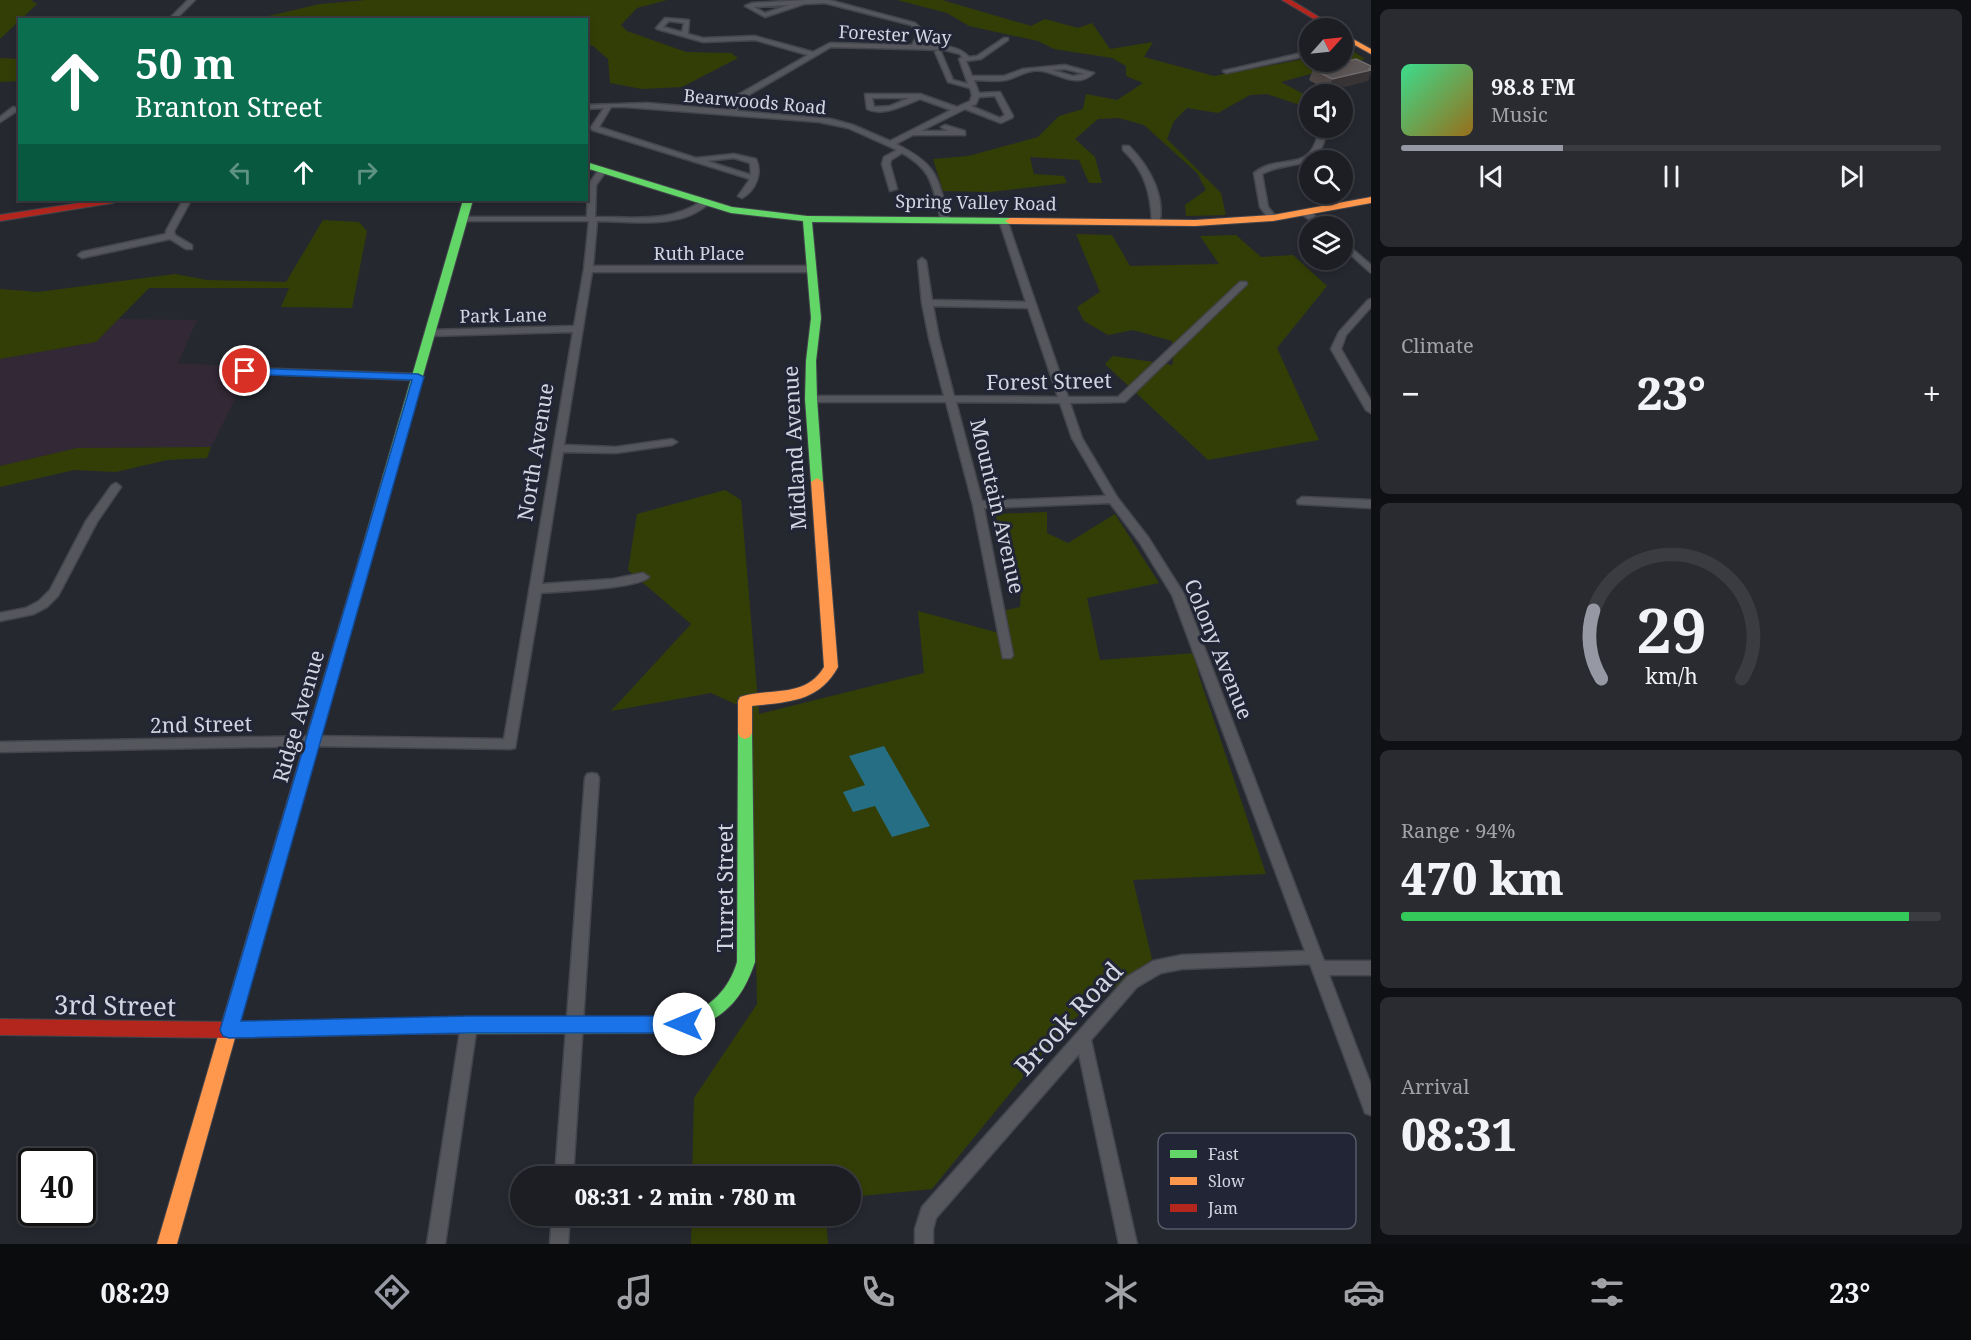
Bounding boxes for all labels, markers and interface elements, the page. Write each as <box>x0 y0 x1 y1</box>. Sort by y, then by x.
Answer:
north arrow <box>1299 18 1353 72</box>
map controls <box>1299 18 1353 270</box>
street label: Forester Way <box>838 19 953 49</box>
text: 50 m <box>135 34 235 91</box>
icon: ahead <box>36 42 114 120</box>
text: 98.8 FM <box>1491 71 1575 101</box>
street label: Bearwoods Road <box>682 83 828 119</box>
button: sound <box>1299 84 1353 138</box>
text: Branton Street <box>135 88 322 125</box>
text: Music <box>1491 101 1548 128</box>
button: search <box>1299 150 1353 204</box>
icon: left <box>224 156 257 189</box>
icon: ahead <box>287 156 320 189</box>
icon: right <box>350 156 383 189</box>
icon: previous <box>1475 160 1508 193</box>
icon: pause <box>1655 160 1688 193</box>
icon: next <box>1835 160 1868 193</box>
street label: Spring Valley Road <box>895 189 1057 215</box>
button: layers <box>1299 216 1353 270</box>
street label: Ruth Place <box>654 241 744 265</box>
street label: Park Lane <box>459 302 547 328</box>
text: Climate <box>1401 332 1474 359</box>
pin <box>219 345 270 396</box>
icon: arrive <box>228 354 261 387</box>
text: 23° <box>1637 362 1706 423</box>
street label: Midland Avenue <box>776 365 812 531</box>
street label: Forest Street <box>986 366 1112 396</box>
text: − <box>1401 371 1420 416</box>
text: + <box>1923 371 1941 416</box>
street label: North Avenue <box>510 381 560 523</box>
street label: Mountain Avenue <box>964 416 1032 596</box>
street label: Colony Avenue <box>1178 575 1260 723</box>
text: 29 <box>1636 586 1706 671</box>
street label: Ridge Avenue <box>266 647 330 785</box>
text: km/h <box>1645 661 1698 690</box>
street label: 2nd Street <box>150 709 252 739</box>
text: Range · 94% <box>1401 817 1515 844</box>
street label: Turret Street <box>711 824 739 952</box>
text: 470 km <box>1401 847 1564 908</box>
street label: Brook Road <box>1006 953 1130 1083</box>
street label: 3rd Street <box>54 986 176 1024</box>
position arrow <box>652 992 716 1056</box>
text: Arrival <box>1401 1073 1469 1100</box>
text: 08:31 <box>1401 1103 1517 1164</box>
legend <box>1158 1133 1356 1229</box>
text: Fast <box>1208 1143 1239 1165</box>
speed limit sign: 40 <box>18 1148 96 1226</box>
text: Slow <box>1208 1170 1245 1192</box>
text: 08:31 · 2 min · 780 m <box>575 1181 796 1211</box>
text: Jam <box>1207 1197 1238 1219</box>
icon: directions <box>371 1271 413 1313</box>
icon: music <box>614 1271 656 1313</box>
icon: phone <box>857 1271 899 1313</box>
icon: climate <box>1100 1271 1142 1313</box>
icon: car <box>1343 1271 1385 1313</box>
icon: filters <box>1586 1271 1628 1313</box>
text: 08:29 <box>101 1274 170 1311</box>
text: 23° <box>1829 1274 1870 1311</box>

